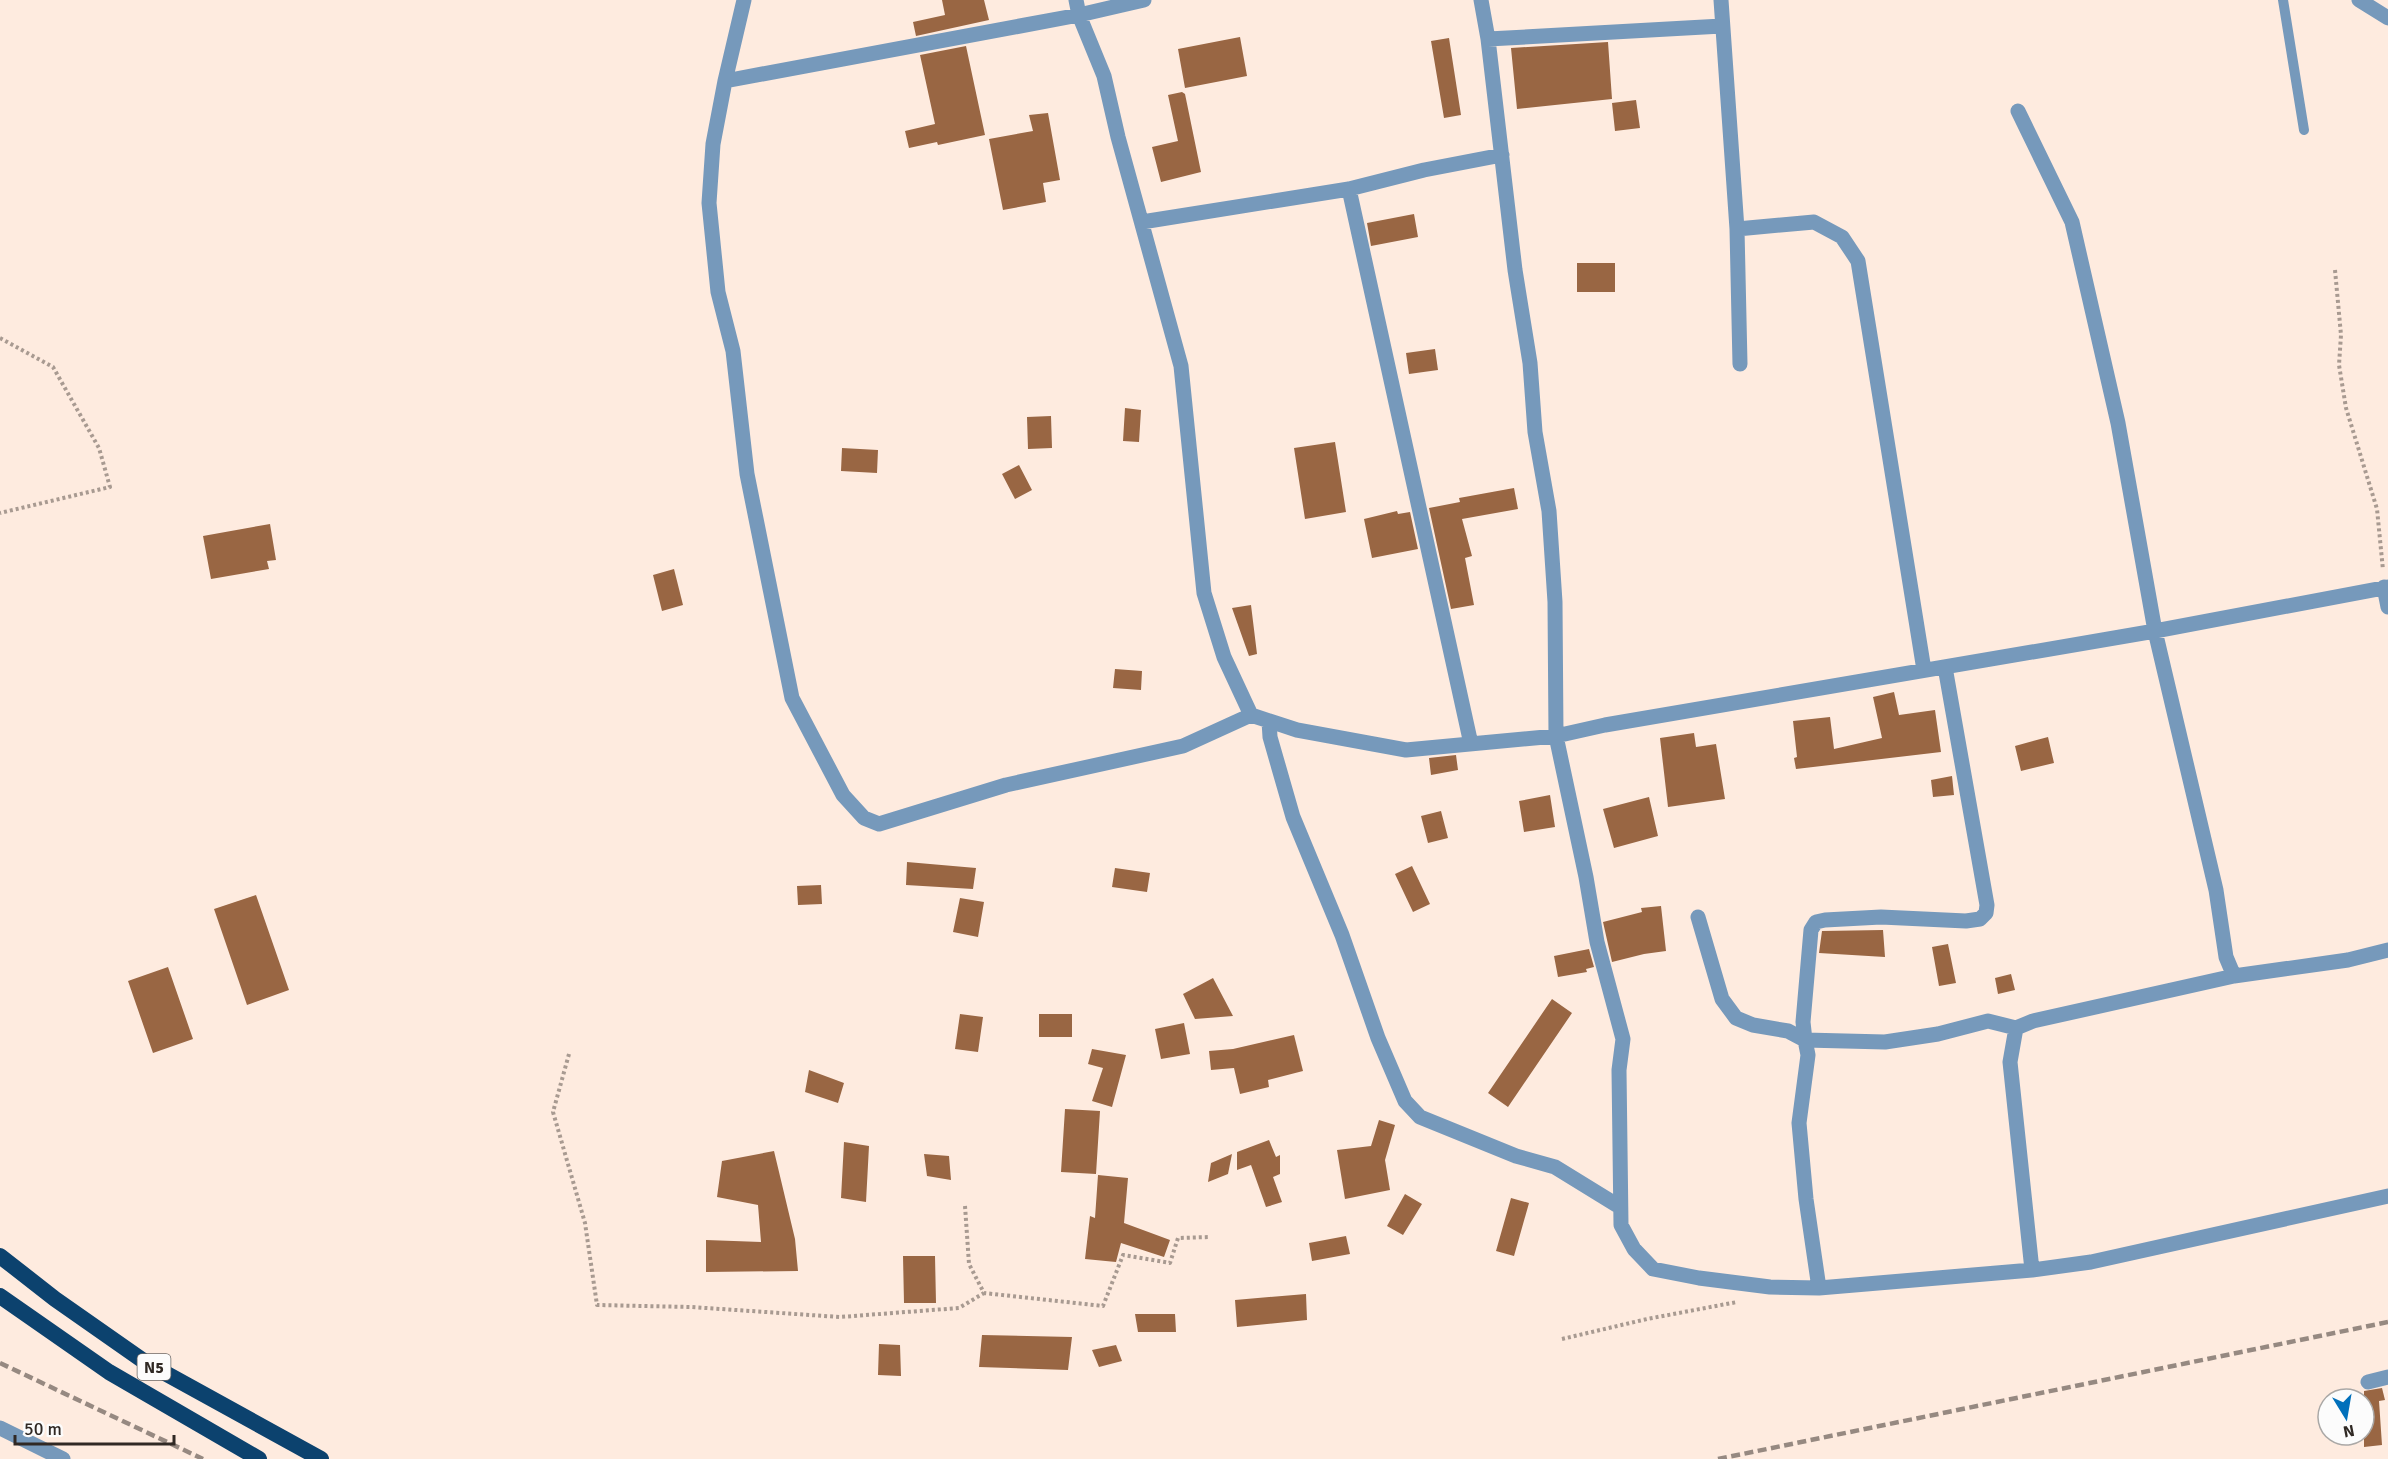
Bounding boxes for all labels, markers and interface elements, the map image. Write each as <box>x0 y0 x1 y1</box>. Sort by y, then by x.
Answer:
road number: N5 <box>138 1354 170 1380</box>
north arrow <box>2316 1387 2376 1447</box>
scale bar <box>15 1408 174 1446</box>
text: 50 m <box>24 1418 62 1440</box>
text: N <box>2341 1420 2356 1442</box>

